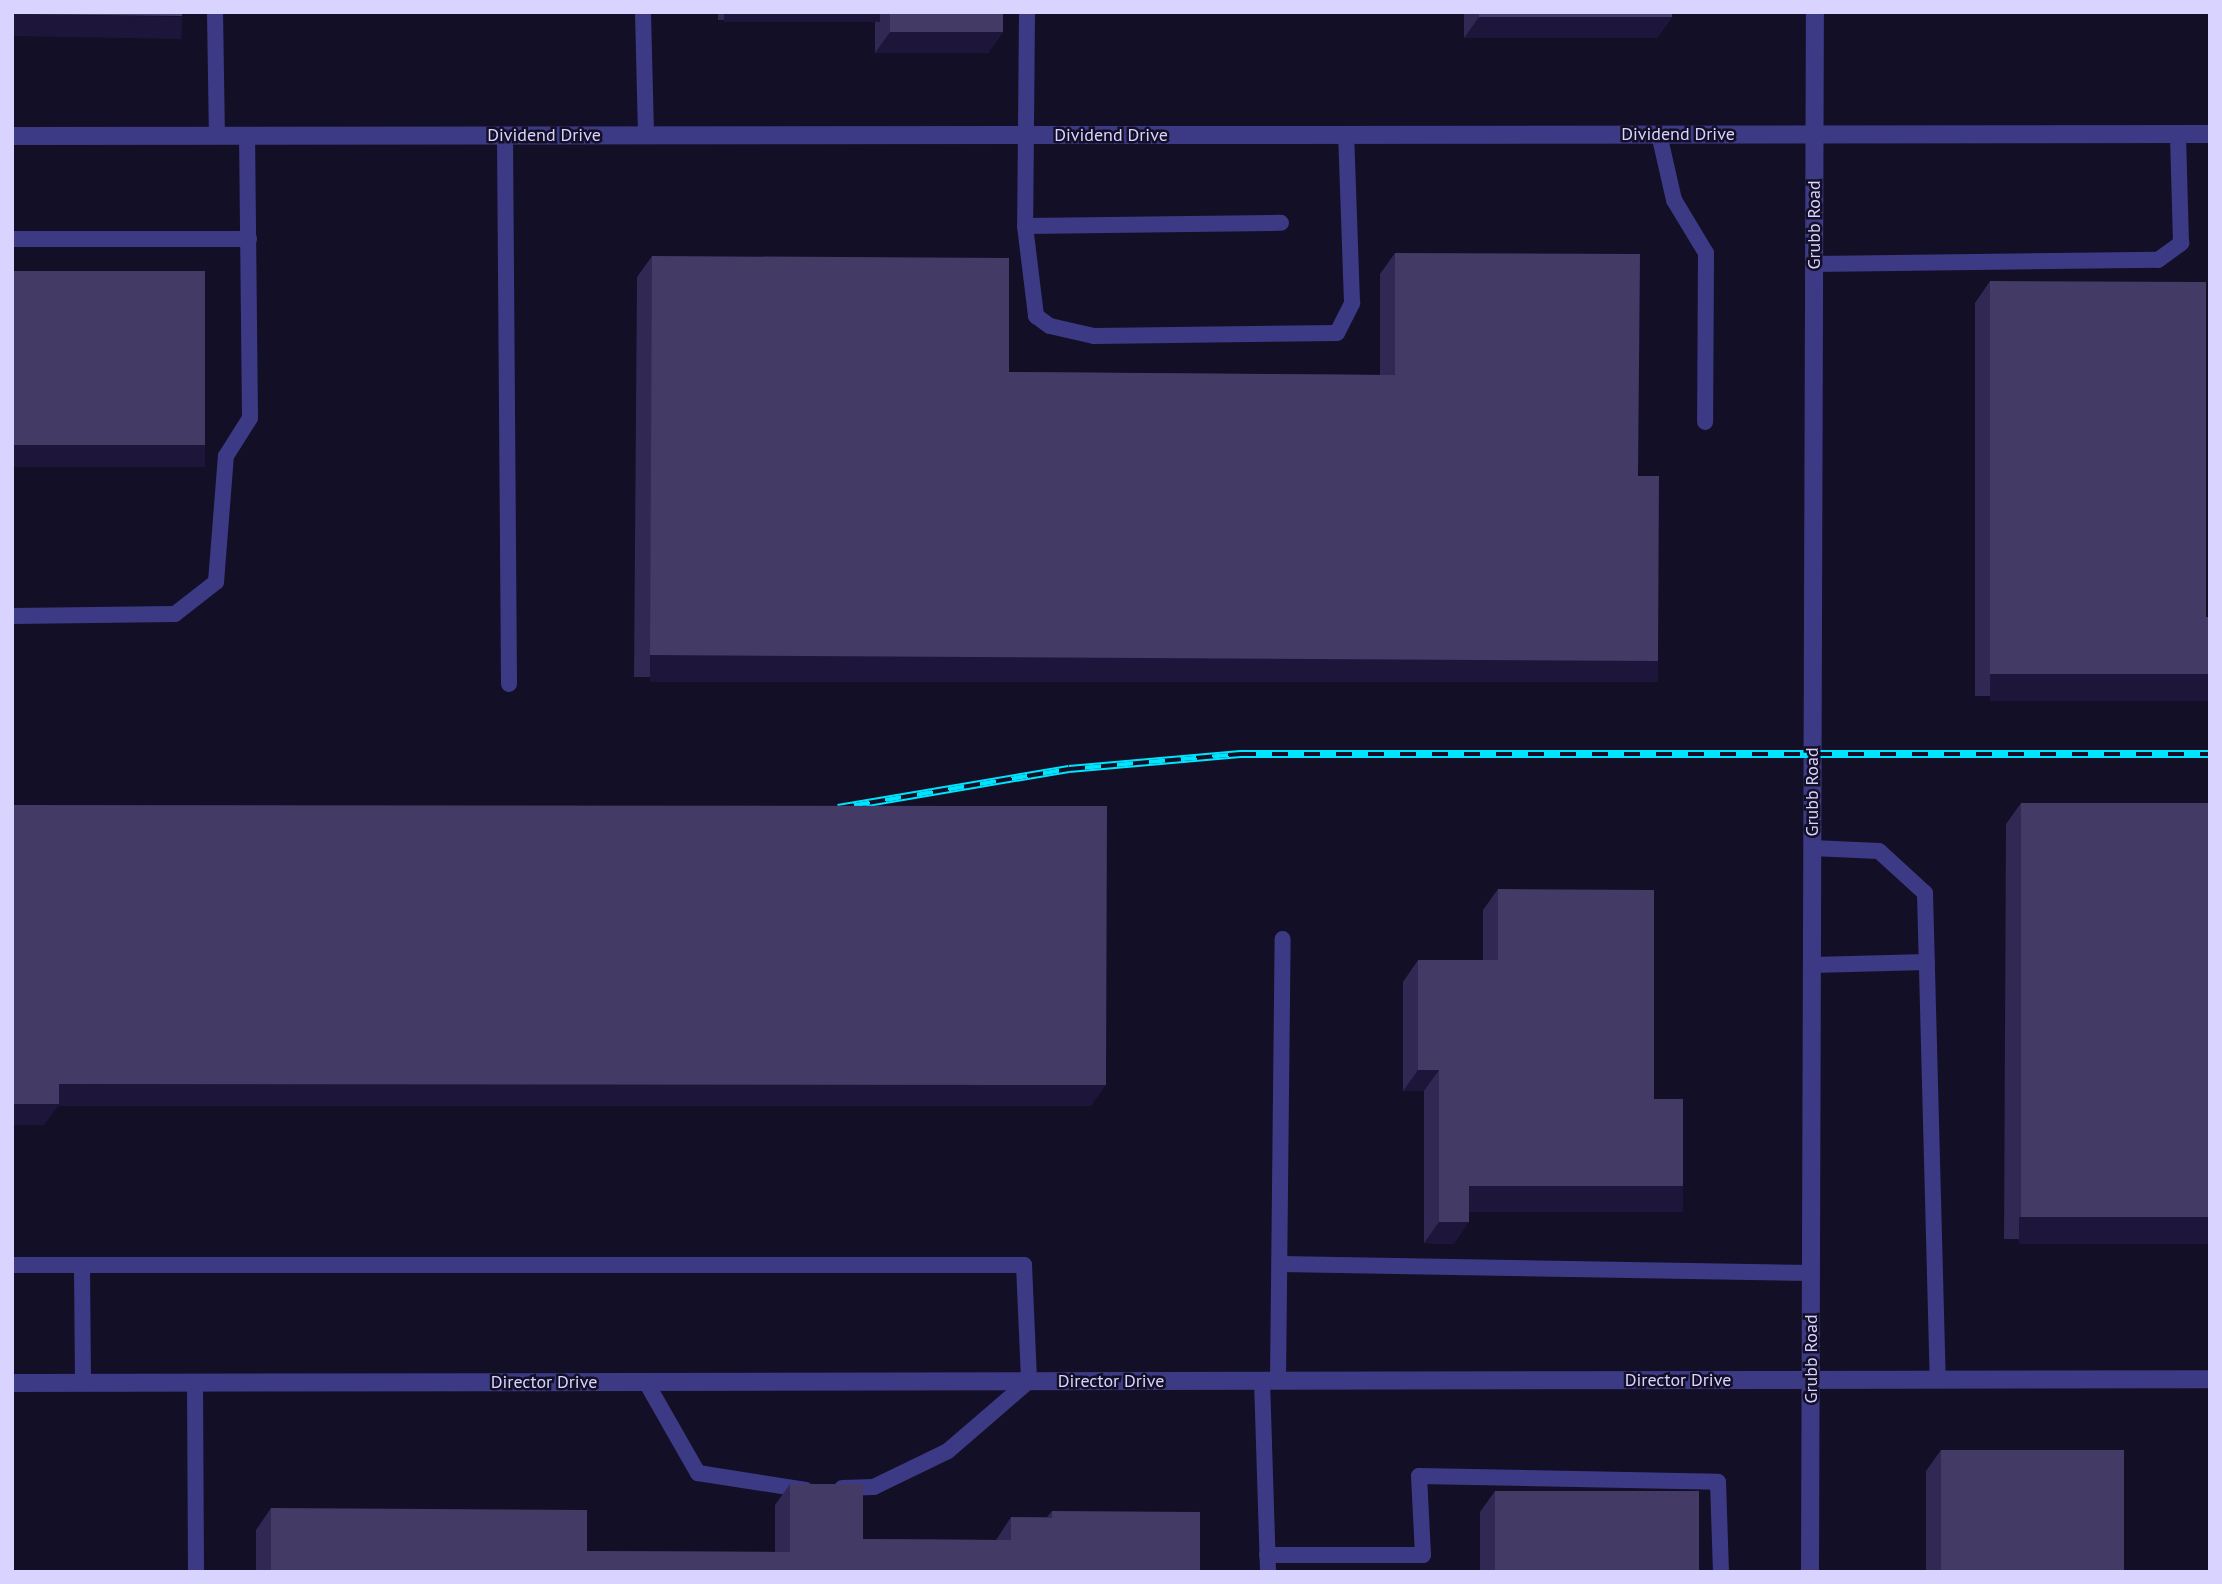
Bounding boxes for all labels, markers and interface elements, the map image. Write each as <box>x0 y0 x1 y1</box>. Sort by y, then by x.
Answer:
street label: Dividend Drive <box>1621 123 1735 145</box>
street label: Dividend Drive <box>487 124 601 146</box>
street label: Dividend Drive <box>1054 124 1168 146</box>
street label: Grubb Road <box>1803 180 1825 270</box>
street label: Grubb Road <box>1801 747 1823 837</box>
street label: Grubb Road <box>1800 1314 1822 1404</box>
street label: Director Drive <box>1625 1369 1731 1391</box>
street label: Director Drive <box>1058 1370 1164 1392</box>
street label: Director Drive <box>491 1371 597 1393</box>

